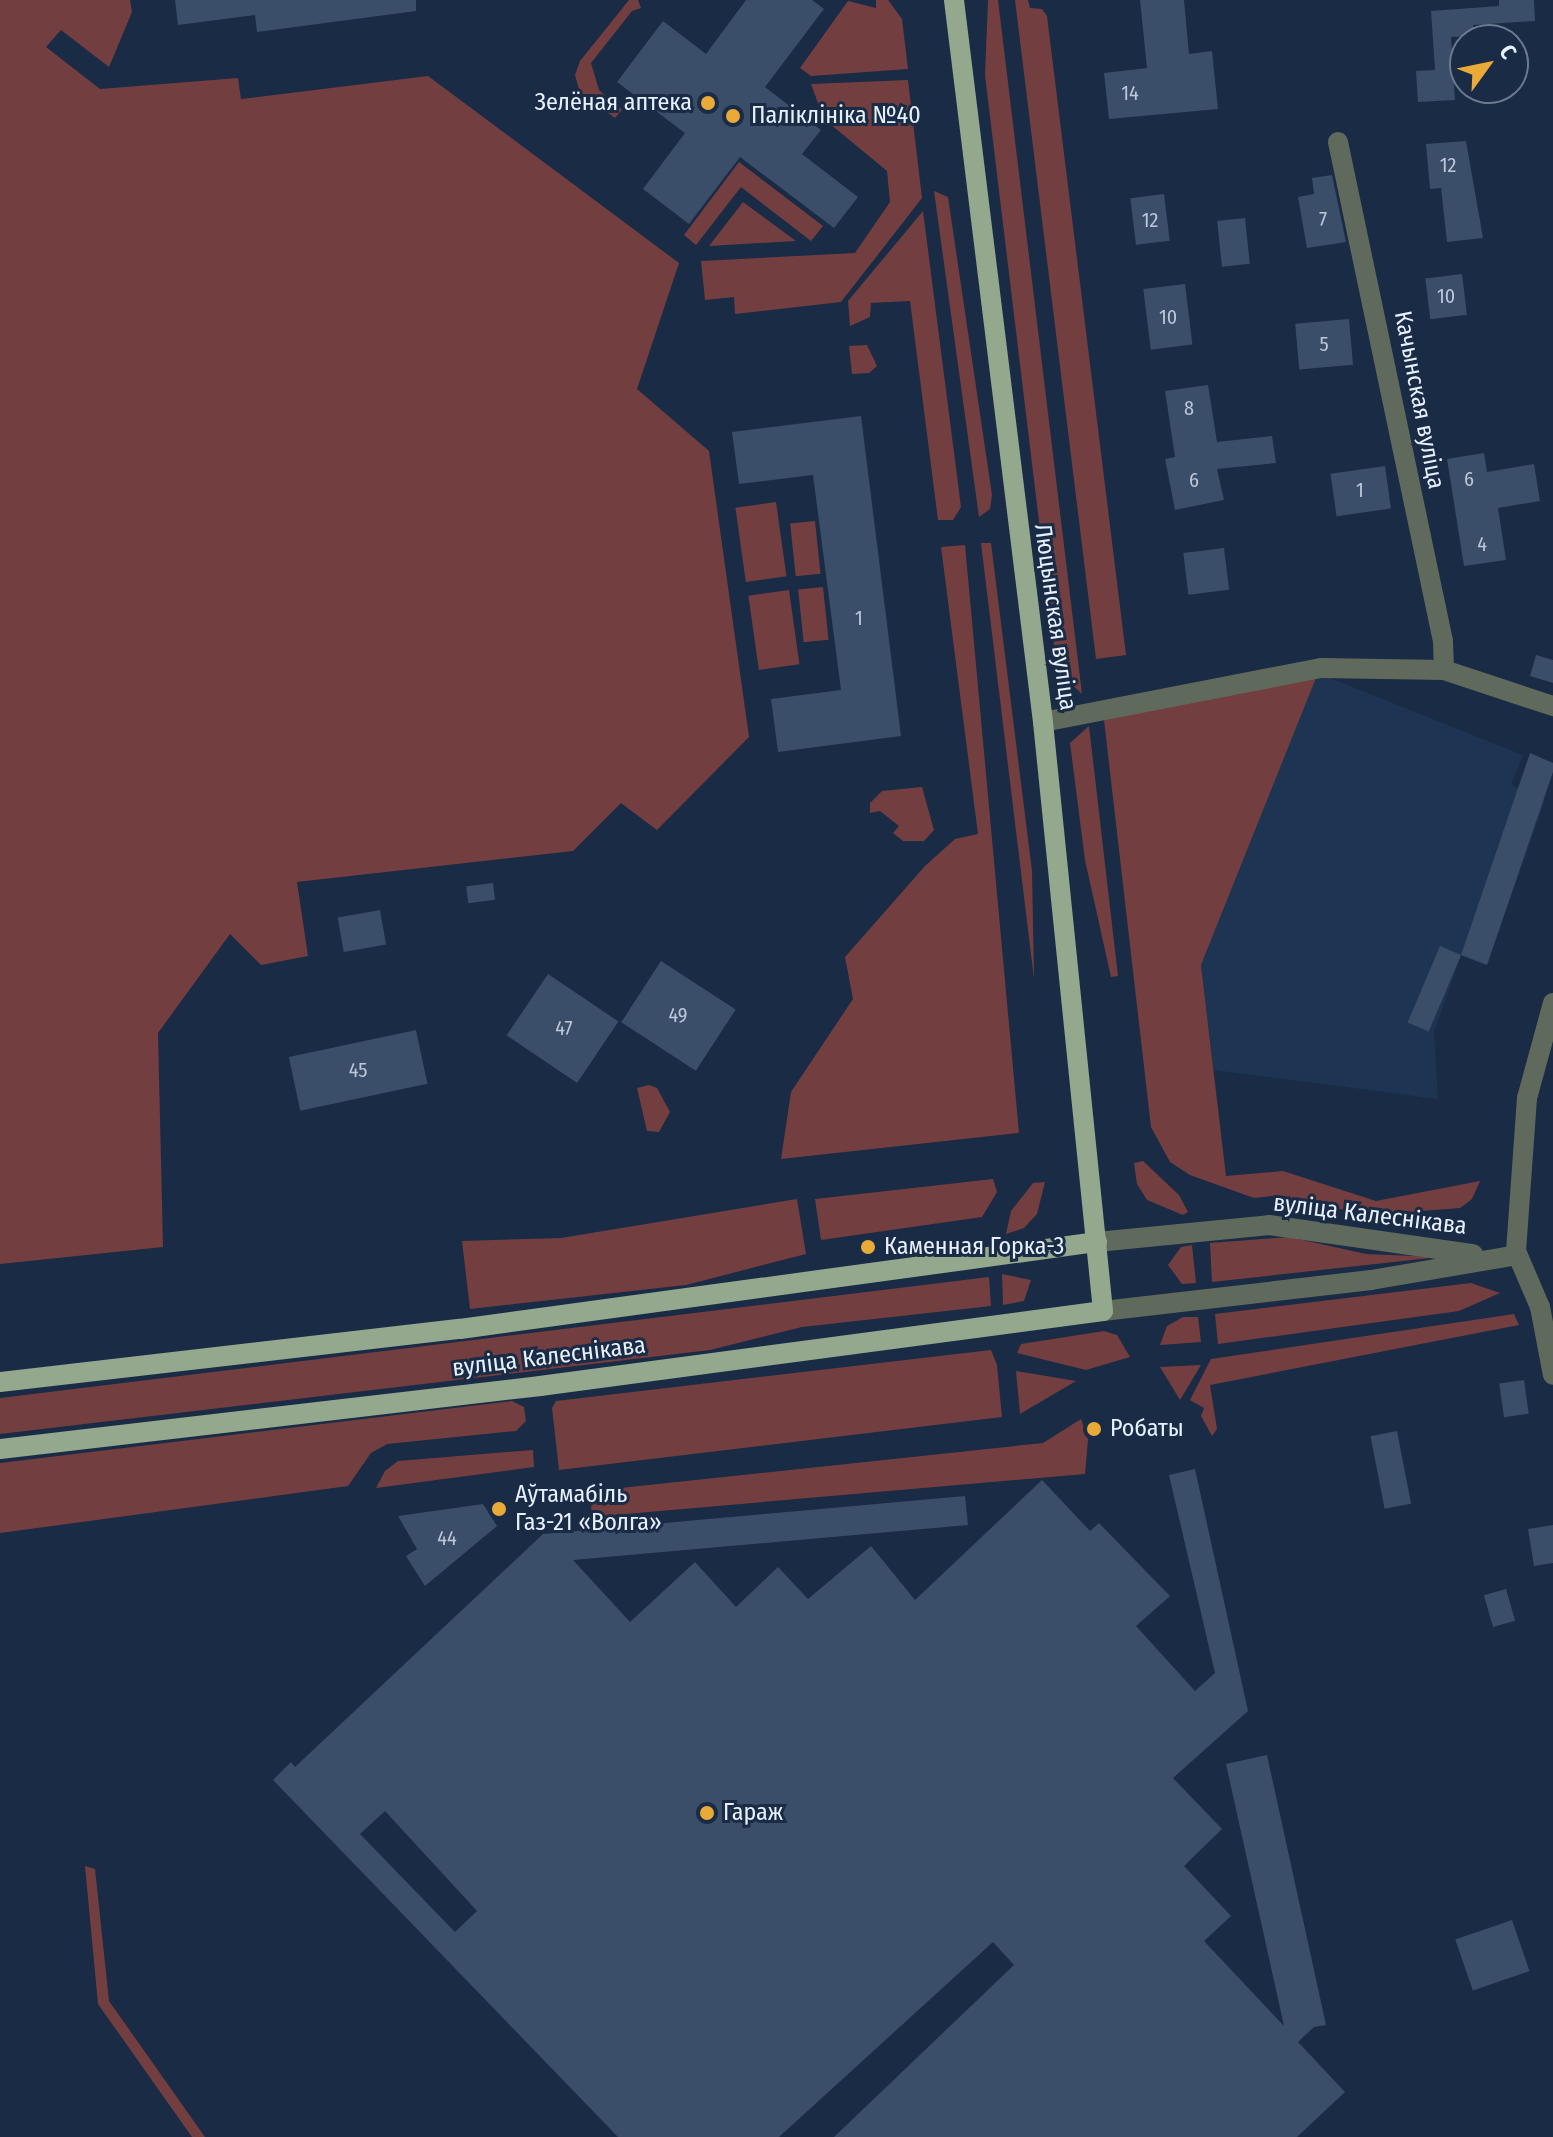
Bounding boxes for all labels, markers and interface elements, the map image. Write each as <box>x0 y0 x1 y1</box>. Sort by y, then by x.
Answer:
north arrow <box>1449 24 1529 104</box>
text: С <box>1493 40 1522 64</box>
house number: 14 <box>1121 81 1139 105</box>
place label: Зелёная аптека <box>535 89 692 117</box>
marker: Зелёная аптека <box>699 94 717 112</box>
place label: Паліклініка №40 <box>751 102 921 130</box>
marker: Паліклініка №40 <box>722 105 744 127</box>
house number: 12 <box>1440 153 1456 177</box>
house number: 7 <box>1319 207 1327 231</box>
house number: 12 <box>1142 208 1158 232</box>
house number: 10 <box>1437 284 1455 308</box>
house number: 10 <box>1159 305 1177 329</box>
street label: Качынская вуліца <box>1388 309 1450 491</box>
house number: 5 <box>1319 332 1329 356</box>
house number: 8 <box>1184 396 1194 420</box>
house number: 6 <box>1464 467 1474 491</box>
house number: 6 <box>1189 468 1199 492</box>
house number: 1 <box>1356 478 1364 502</box>
street label: Люцынская вуліца <box>1028 522 1082 712</box>
house number: 4 <box>1477 532 1487 556</box>
house number: 1 <box>855 606 863 630</box>
house number: 49 <box>668 1003 688 1027</box>
house number: 47 <box>555 1016 573 1040</box>
house number: 45 <box>349 1058 367 1082</box>
street label: вуліца Калеснікава <box>1272 1189 1468 1241</box>
place label: Каменная Горка-3 <box>884 1233 1064 1261</box>
marker: Каменная Горка-3 <box>859 1238 877 1256</box>
street label: вуліца Калеснікава <box>451 1331 647 1383</box>
place label: Робаты <box>1110 1415 1184 1443</box>
marker: Робаты <box>1085 1420 1103 1438</box>
place label: Аўтамабіль Газ-21 «Волга» <box>515 1481 662 1537</box>
marker: Аўтамабіль Газ-21 «Волга» <box>490 1500 508 1518</box>
house number: 44 <box>437 1526 457 1550</box>
place label: Гараж <box>723 1799 783 1827</box>
marker: Гараж <box>698 1804 716 1822</box>

